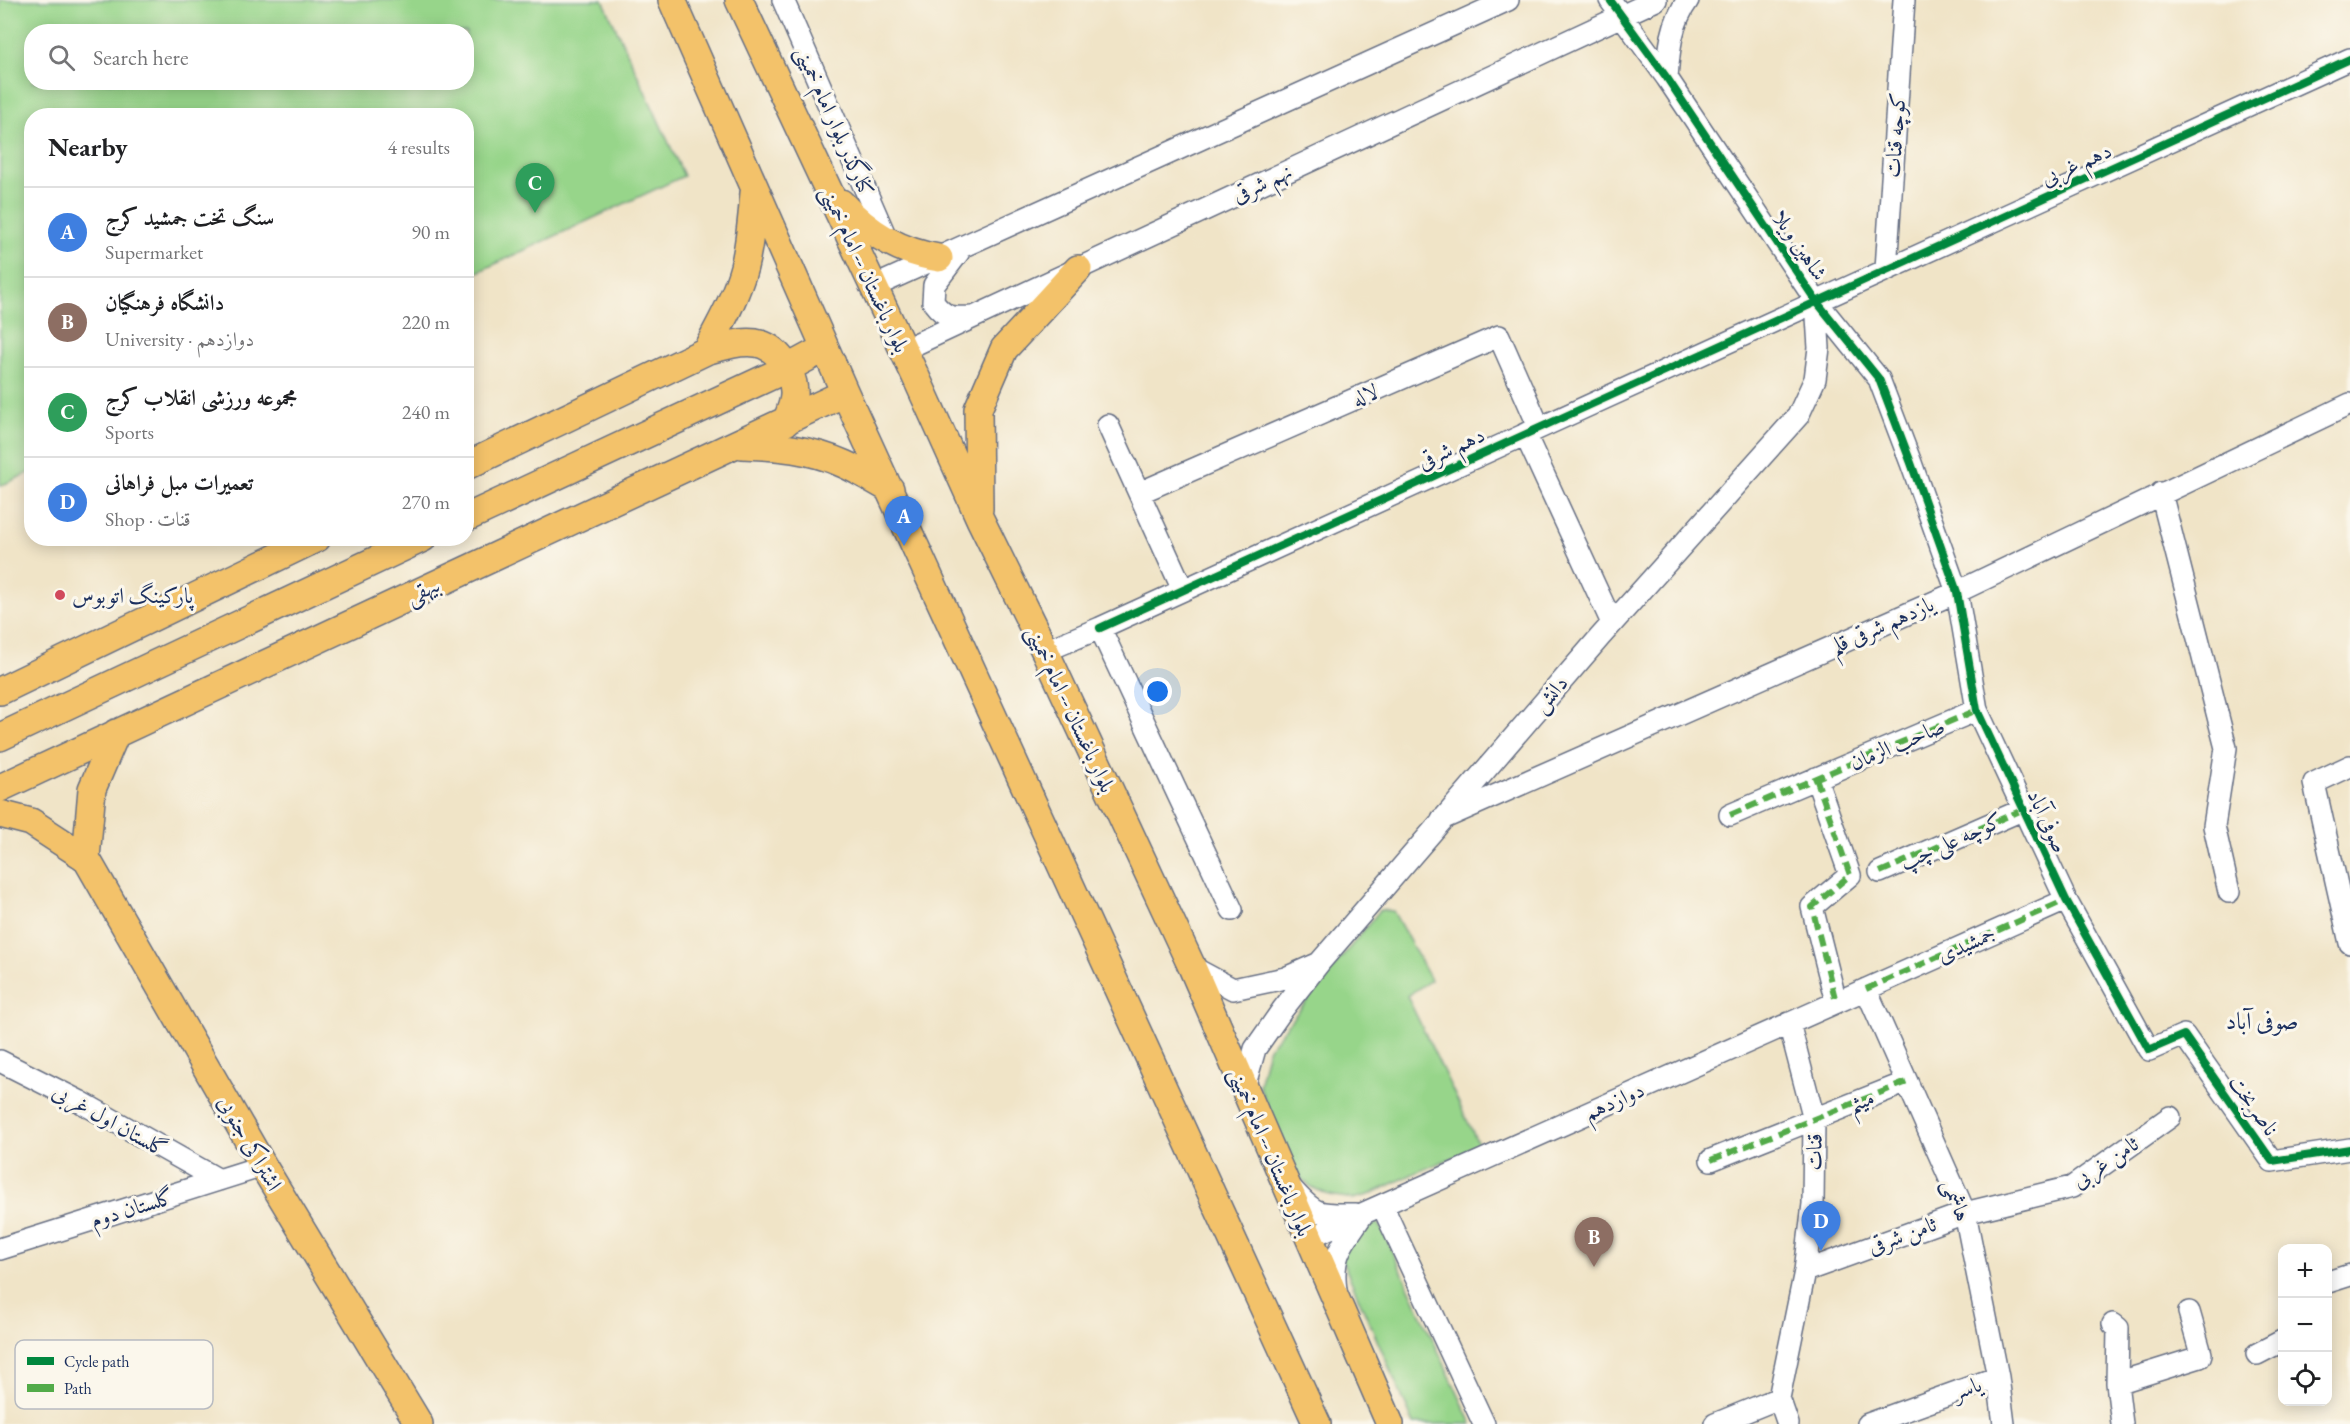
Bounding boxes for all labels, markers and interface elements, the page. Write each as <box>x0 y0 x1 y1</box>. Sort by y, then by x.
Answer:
search box <box>24 24 474 90</box>
icon: search <box>45 41 78 74</box>
street label: کنارگذر بلوار امام خمینی <box>784 41 882 203</box>
text: Search here <box>93 43 188 72</box>
street label: کوچه قنات <box>1878 91 1913 179</box>
text: Nearby <box>48 130 128 164</box>
text: 4 results <box>387 134 450 160</box>
street label: دهم غربی <box>2036 136 2118 198</box>
street label: نهم شرقی <box>1227 157 1299 215</box>
pin: C <box>516 164 554 213</box>
street label: بلوار باغستان -- امام خمینی <box>809 181 916 359</box>
text: سنگ تخت جمشید کرج <box>105 203 274 232</box>
street label: شاهین ویلا <box>1766 204 1834 286</box>
text: A <box>60 219 75 245</box>
text: 90 m <box>411 219 450 245</box>
text: Supermarket <box>105 239 203 265</box>
text: دانشگاه فرهنگیان <box>105 288 224 317</box>
text: B <box>61 309 74 335</box>
text: 220 m <box>402 309 450 335</box>
text: University · دوازدهم <box>105 326 254 352</box>
street label: لاله <box>1347 376 1383 414</box>
text: مجموعه ورزشی انقلاب کرج <box>105 383 297 412</box>
text: C <box>60 399 75 425</box>
text: 240 m <box>402 399 450 425</box>
text: Sports <box>105 419 154 445</box>
street label: دهم شرقی <box>1413 420 1492 482</box>
text: تعمیرات مبل فراهانی <box>105 468 253 497</box>
text: D <box>60 489 75 515</box>
text: 270 m <box>402 489 450 515</box>
pin: A <box>884 496 924 546</box>
text: Shop · قنات <box>105 506 191 532</box>
street label: بیهقی <box>401 569 446 612</box>
place label: پارکینگ اتوبوس <box>72 581 195 612</box>
marker: پارکینگ اتوبوس <box>53 588 67 602</box>
street label: یازدهم شرقی قلم <box>1826 589 1943 668</box>
street label: بلوار باغستان -- امام خمینی <box>1015 621 1122 799</box>
street label: دانش <box>1526 669 1575 720</box>
your location <box>1143 677 1172 706</box>
street label: صاحب الزمان <box>1845 711 1949 777</box>
street label: صوفی آباد <box>2021 785 2075 857</box>
street label: کوچه علی چپ <box>1895 805 2008 878</box>
street label: جمشیدی <box>1932 918 2000 970</box>
district label: صوفی آباد <box>2225 1005 2299 1036</box>
street label: بلوار باغستان -- امام خمینی <box>1218 1063 1320 1243</box>
street label: ناصربخت <box>2222 1069 2286 1141</box>
street label: دوازدهم <box>1579 1075 1651 1133</box>
street label: گلستان اول غربی <box>46 1076 173 1165</box>
street label: میثم <box>1843 1083 1881 1126</box>
street label: اشتراکی جنوبی <box>209 1090 289 1197</box>
street label: ثامن غربی <box>2066 1129 2146 1197</box>
street label: قنات <box>1799 1133 1829 1171</box>
street label: هاشمی <box>1935 1175 1978 1226</box>
street label: گلستان دوم <box>87 1182 179 1239</box>
pin: D <box>1802 1202 1840 1251</box>
street label: ثامن شرقی <box>1864 1209 1941 1262</box>
pin: B <box>1574 1218 1614 1267</box>
map controls <box>2278 1244 2332 1406</box>
button: + <box>2278 1244 2332 1298</box>
button: − <box>2278 1298 2332 1352</box>
legend <box>15 1340 213 1409</box>
text: Cycle path <box>64 1351 129 1372</box>
button: locate <box>2278 1352 2332 1406</box>
street label: یاسر <box>1947 1369 1987 1407</box>
text: Path <box>64 1378 92 1399</box>

